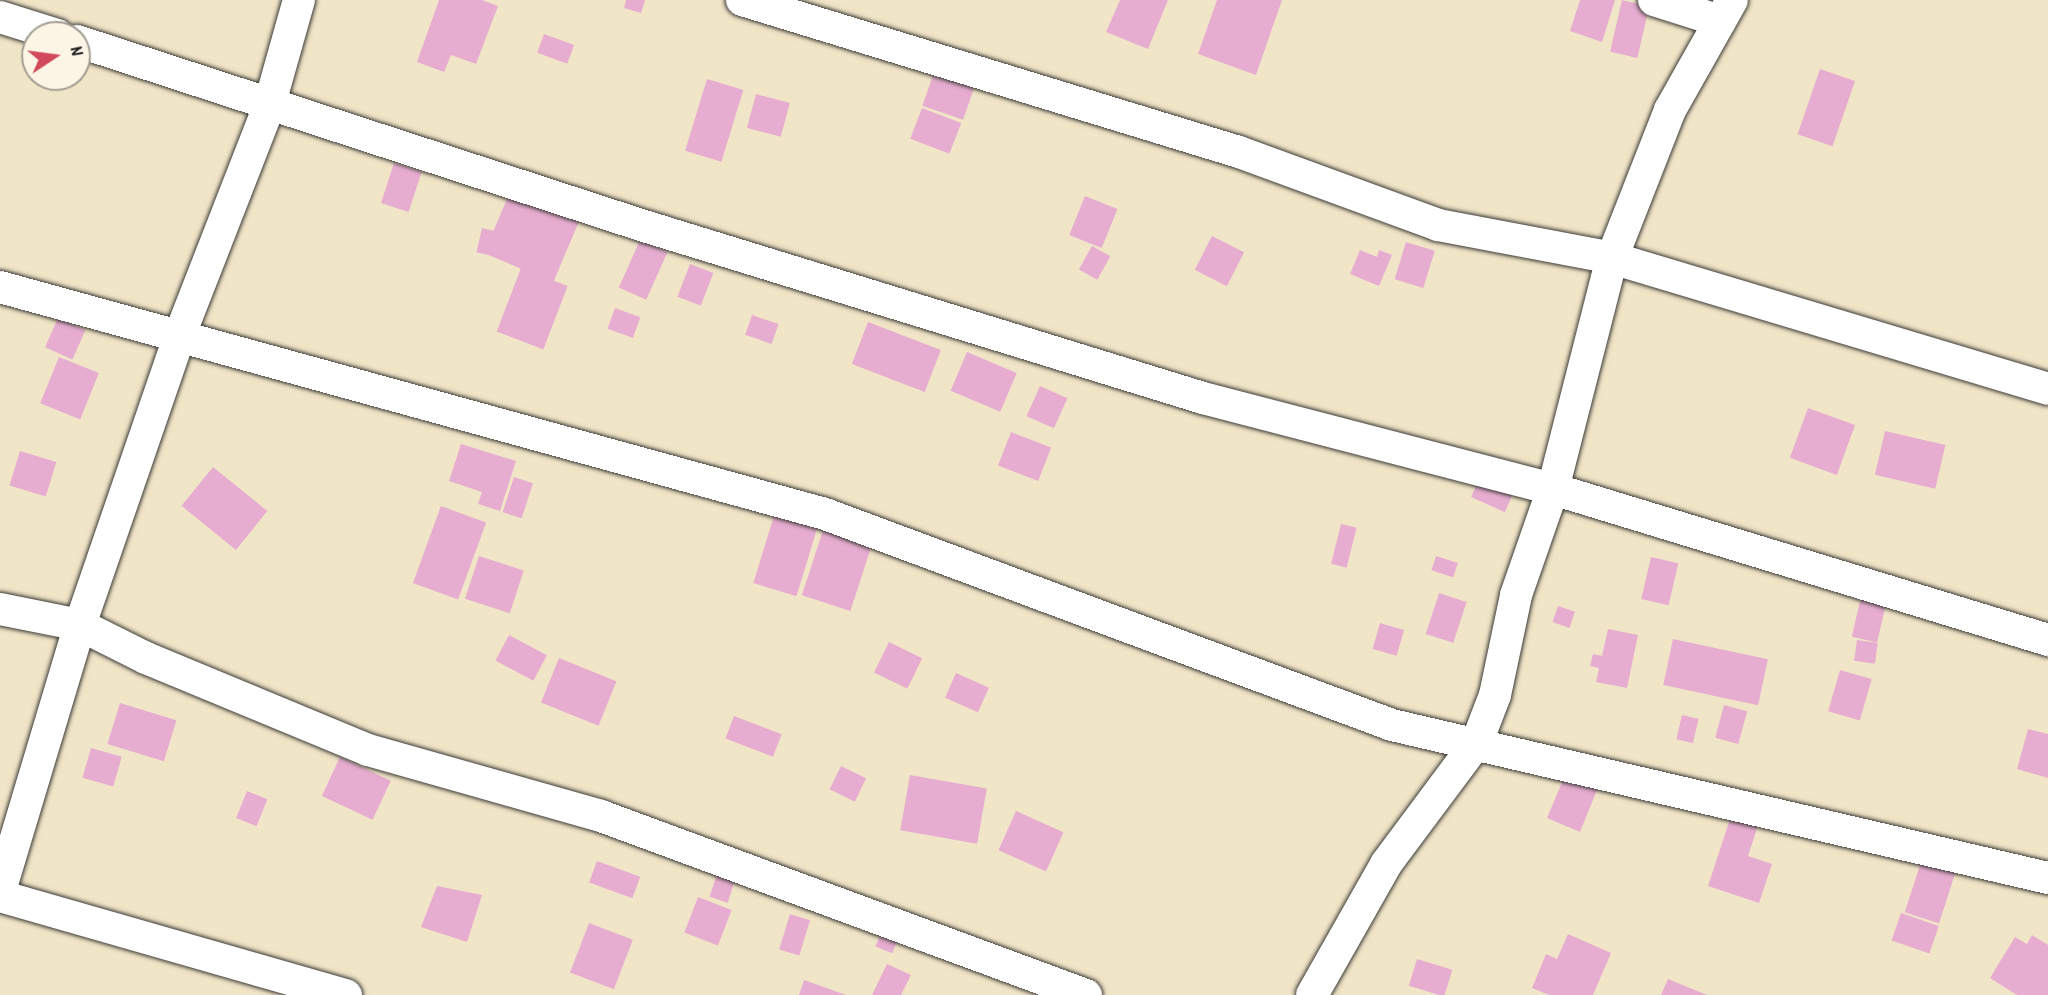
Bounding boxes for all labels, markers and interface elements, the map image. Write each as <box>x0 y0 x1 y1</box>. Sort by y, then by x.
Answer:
north arrow <box>21 21 91 91</box>
text: N <box>61 44 89 59</box>

